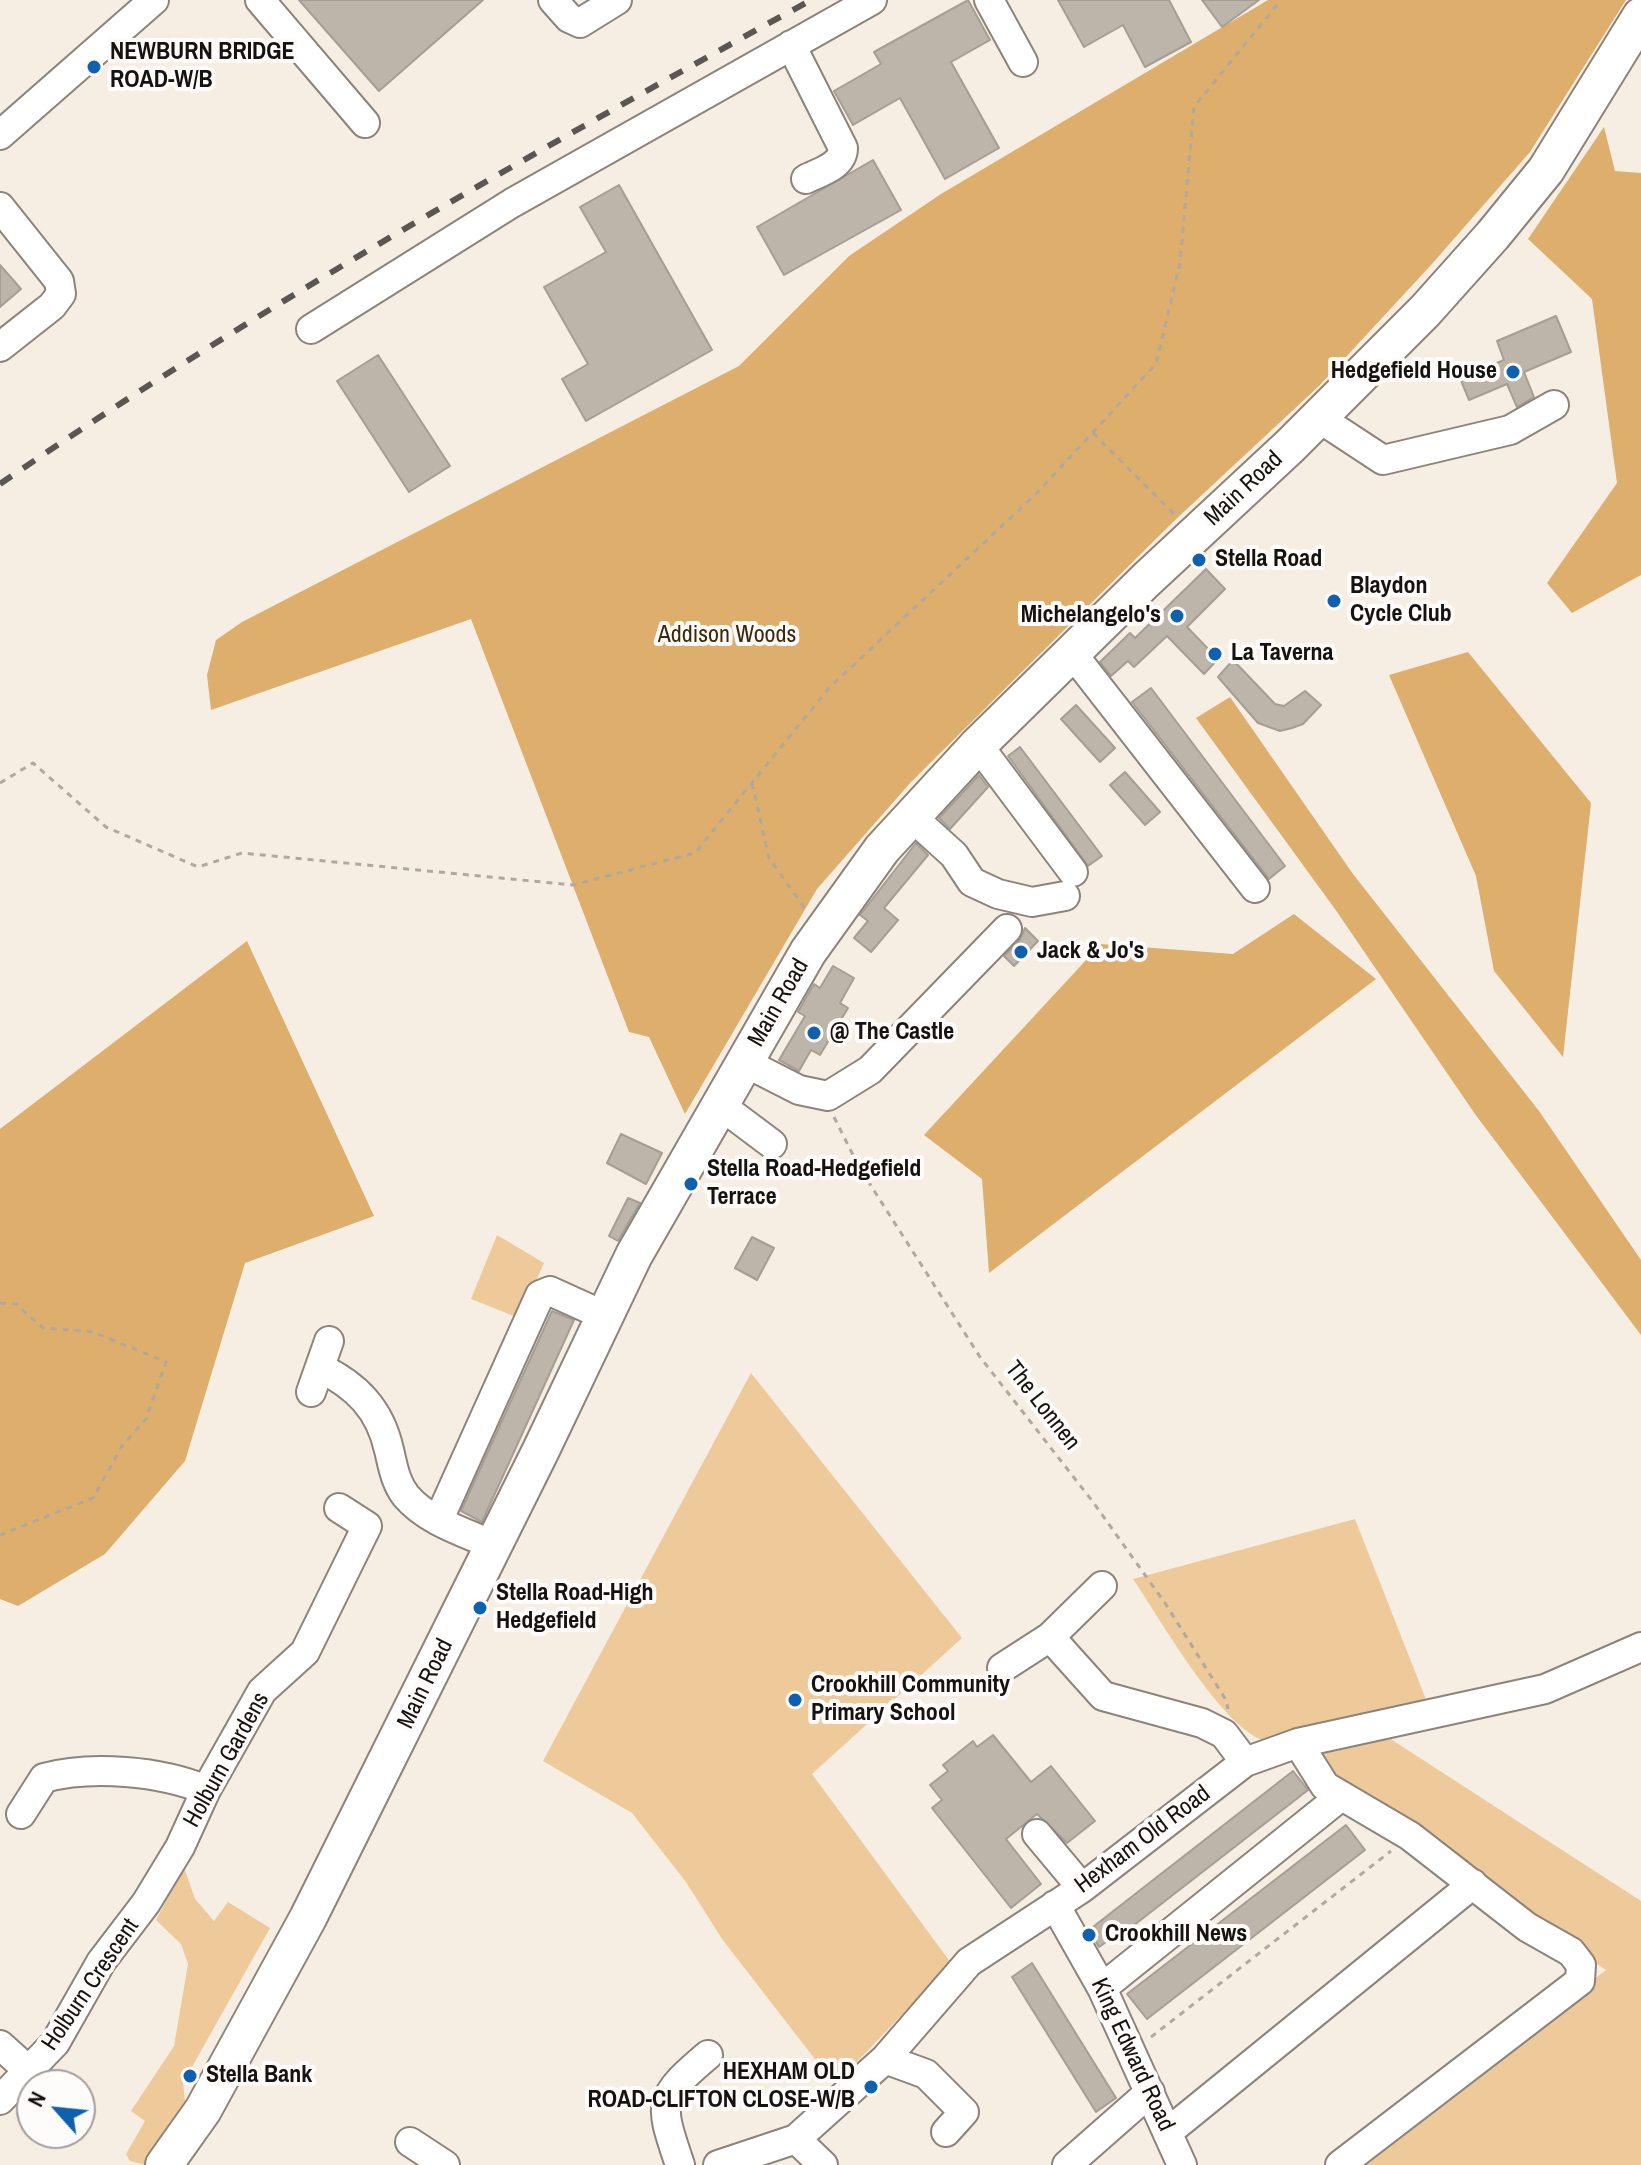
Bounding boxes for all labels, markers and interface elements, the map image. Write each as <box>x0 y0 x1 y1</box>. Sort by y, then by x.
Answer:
place label: NEWBURN BRIDGE ROAD-W/B <box>110 39 295 95</box>
marker: NEWBURN BRIDGE ROAD-W/B <box>85 58 103 76</box>
place label: Hedgefield House <box>1331 358 1497 386</box>
marker: Hedgefield House <box>1504 363 1522 381</box>
street label: Main Road <box>1199 446 1289 532</box>
place label: Stella Road <box>1215 546 1322 574</box>
marker: Stella Road <box>1190 551 1208 569</box>
place label: Blaydon Cycle Club <box>1350 573 1452 629</box>
marker: Blaydon Cycle Club <box>1325 592 1343 610</box>
place label: Michelangelo's <box>1021 602 1161 630</box>
marker: Michelangelo's <box>1168 607 1186 625</box>
park label: Addison Woods <box>658 622 796 650</box>
place label: La Taverna <box>1231 640 1333 668</box>
marker: La Taverna <box>1206 645 1224 663</box>
place label: Jack & Jo's <box>1037 938 1145 966</box>
marker: Jack & Jo's <box>1012 943 1030 961</box>
street label: Main Road <box>742 954 816 1052</box>
place label: @ The Castle <box>830 1019 954 1047</box>
marker: @ The Castle <box>805 1024 823 1042</box>
place label: Stella Road-Hedgefield Terrace <box>707 1156 921 1212</box>
marker: Stella Road-Hedgefield Terrace <box>682 1175 700 1193</box>
street label: The Lonnen <box>998 1356 1086 1456</box>
place label: Stella Road-High Hedgefield <box>496 1580 653 1636</box>
marker: Stella Road-High Hedgefield <box>471 1599 489 1617</box>
street label: Main Road <box>392 1634 460 1734</box>
place label: Crookhill Community Primary School <box>811 1672 1010 1728</box>
street label: Holburn Gardens <box>178 1687 276 1833</box>
marker: Crookhill Community Primary School <box>786 1691 804 1709</box>
street label: Hexham Old Road <box>1070 1780 1216 1900</box>
street label: Holburn Crescent <box>36 1913 146 2057</box>
place label: Crookhill News <box>1105 1921 1247 1949</box>
marker: Crookhill News <box>1080 1926 1098 1944</box>
street label: King Edward Road <box>1084 1974 1180 2136</box>
place label: HEXHAM OLD ROAD-CLIFTON CLOSE-W/B <box>587 2059 855 2115</box>
place label: Stella Bank <box>206 2062 312 2090</box>
marker: Stella Bank <box>181 2067 199 2085</box>
north arrow <box>16 2069 96 2149</box>
marker: HEXHAM OLD ROAD-CLIFTON CLOSE-W/B <box>862 2078 880 2096</box>
text: N <box>20 2086 53 2112</box>

